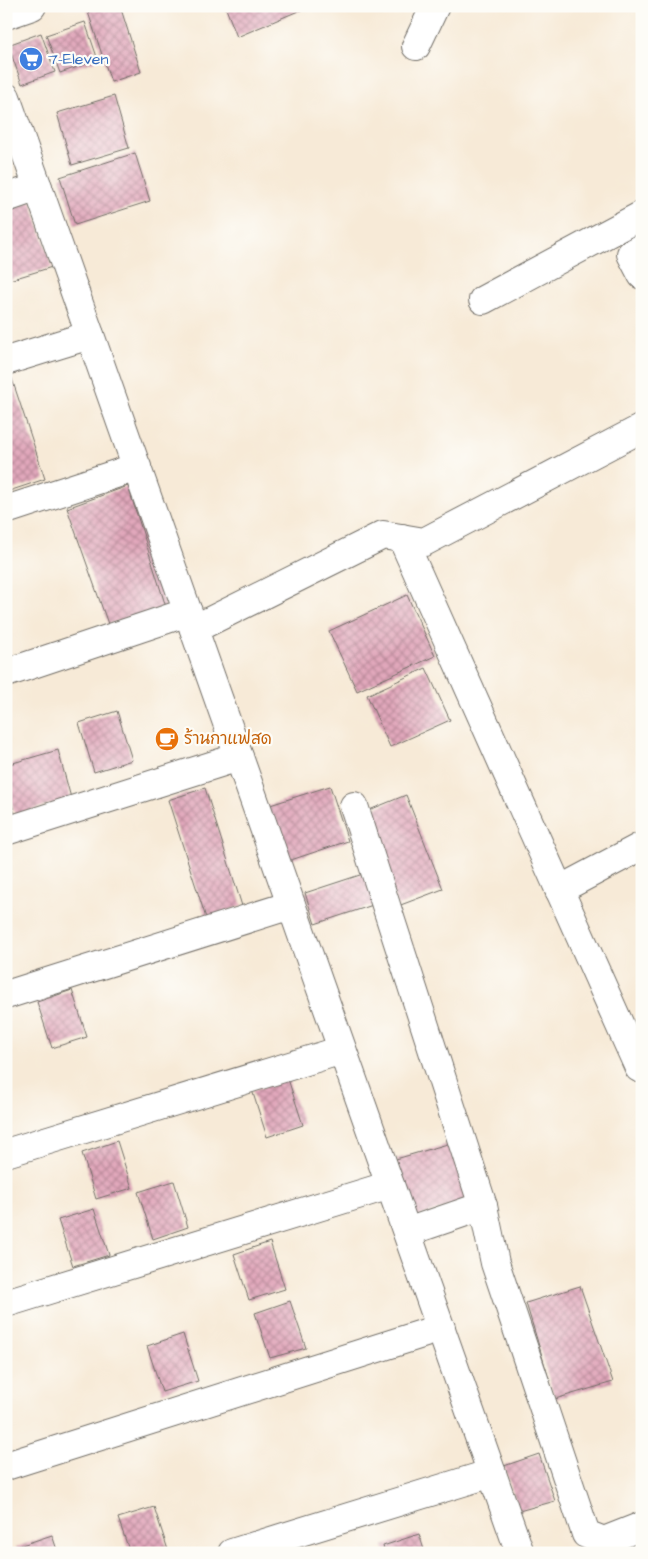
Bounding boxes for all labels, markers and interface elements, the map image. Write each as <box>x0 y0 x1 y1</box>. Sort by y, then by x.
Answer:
supermarket icon: 7-Eleven <box>18 46 44 72</box>
place label: 7-Eleven <box>48 48 108 70</box>
cafe icon: ร้านกาแฟสด <box>154 726 180 752</box>
place label: ร้านกาแฟสด <box>184 728 272 750</box>

